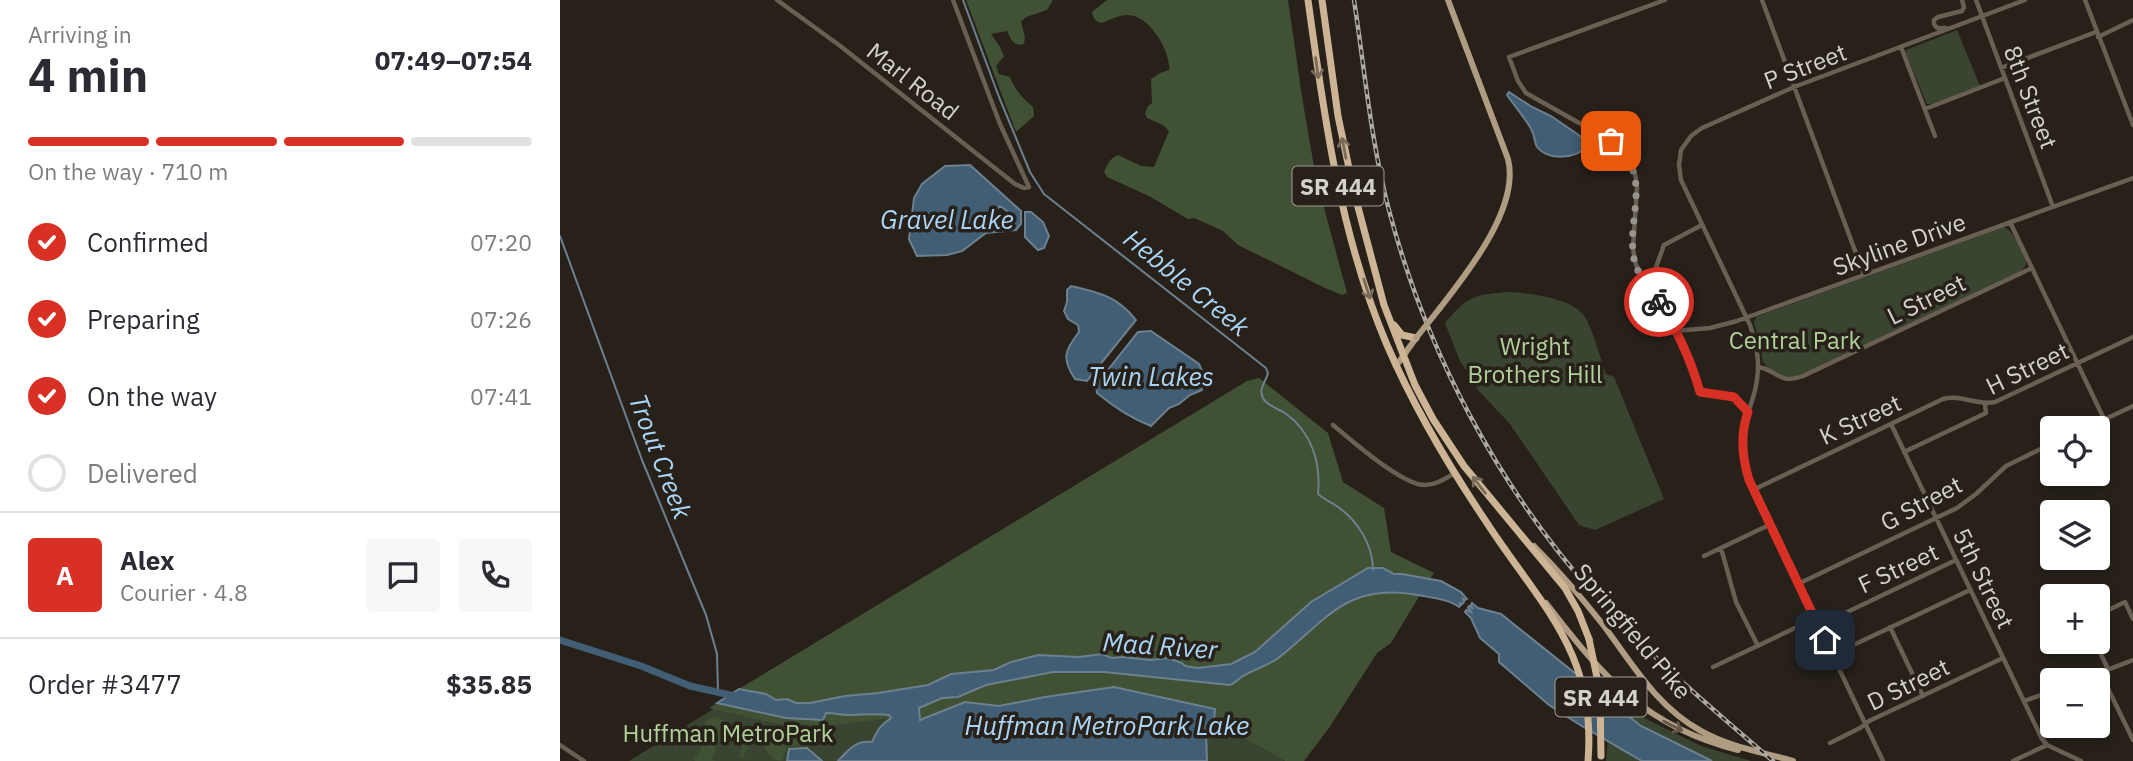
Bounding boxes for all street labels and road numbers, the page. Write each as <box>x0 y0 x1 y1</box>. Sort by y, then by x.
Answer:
street label: Marl Road <box>860 35 966 127</box>
street label: P Street <box>1759 36 1851 96</box>
street label: 8th Street <box>1997 41 2065 153</box>
road number: SR 444 <box>1292 167 1384 206</box>
street label: Skyline Drive <box>1828 205 1970 283</box>
street label: L Street <box>1881 266 1971 332</box>
street label: H Street <box>1980 334 2074 402</box>
street label: K Street <box>1814 386 1906 452</box>
street label: G Street <box>1875 468 1967 538</box>
street label: 5th Street <box>1946 522 2022 634</box>
street label: F Street <box>1853 536 1943 600</box>
street label: Springfield Pike <box>1567 556 1699 706</box>
street label: D Street <box>1862 650 1954 718</box>
road number: SR 444 <box>1556 678 1646 716</box>

